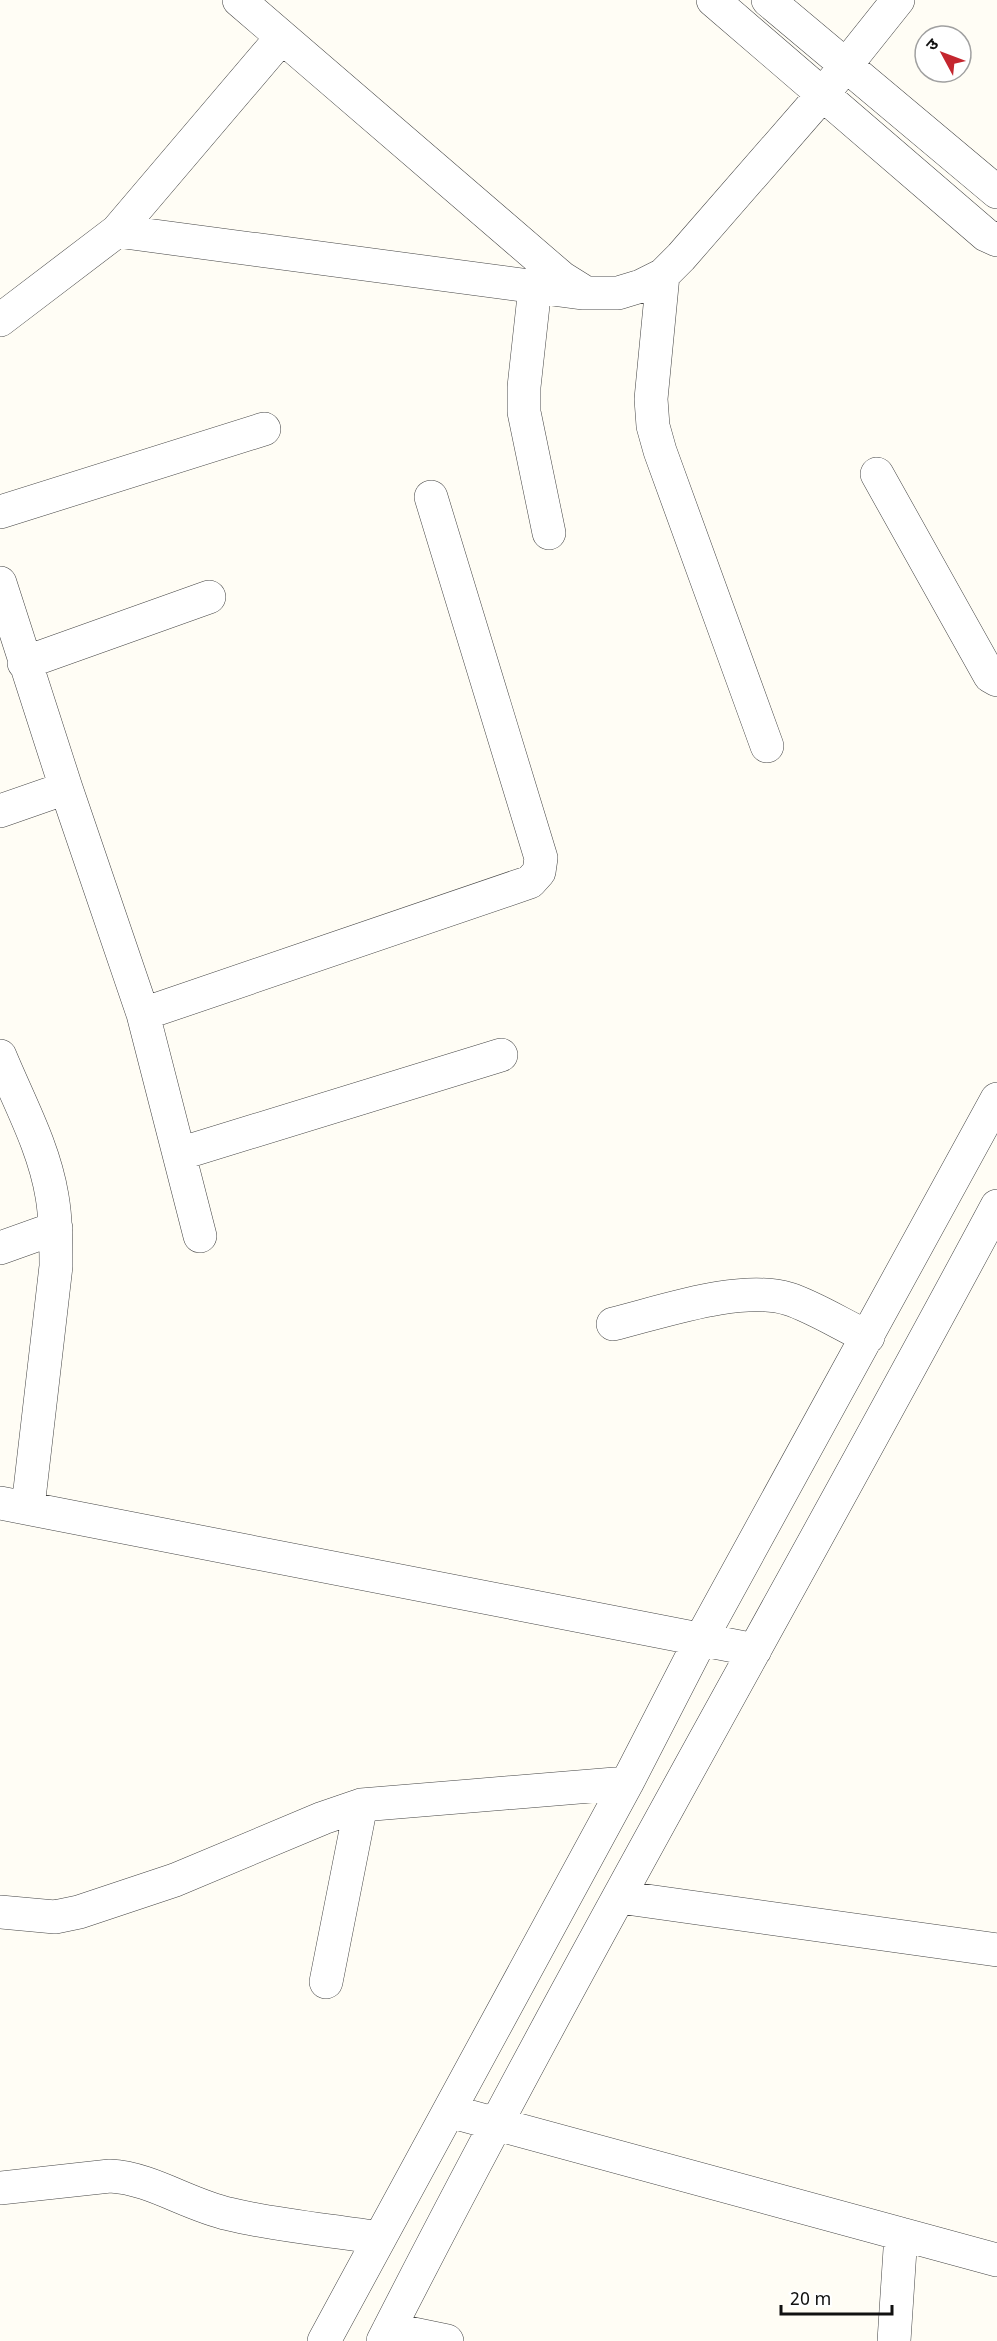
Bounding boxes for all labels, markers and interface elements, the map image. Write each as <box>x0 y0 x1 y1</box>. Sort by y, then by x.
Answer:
north arrow <box>913 24 973 84</box>
text: उ <box>923 35 945 56</box>
scale bar <box>781 2278 892 2316</box>
text: 20 m <box>790 2289 831 2312</box>

